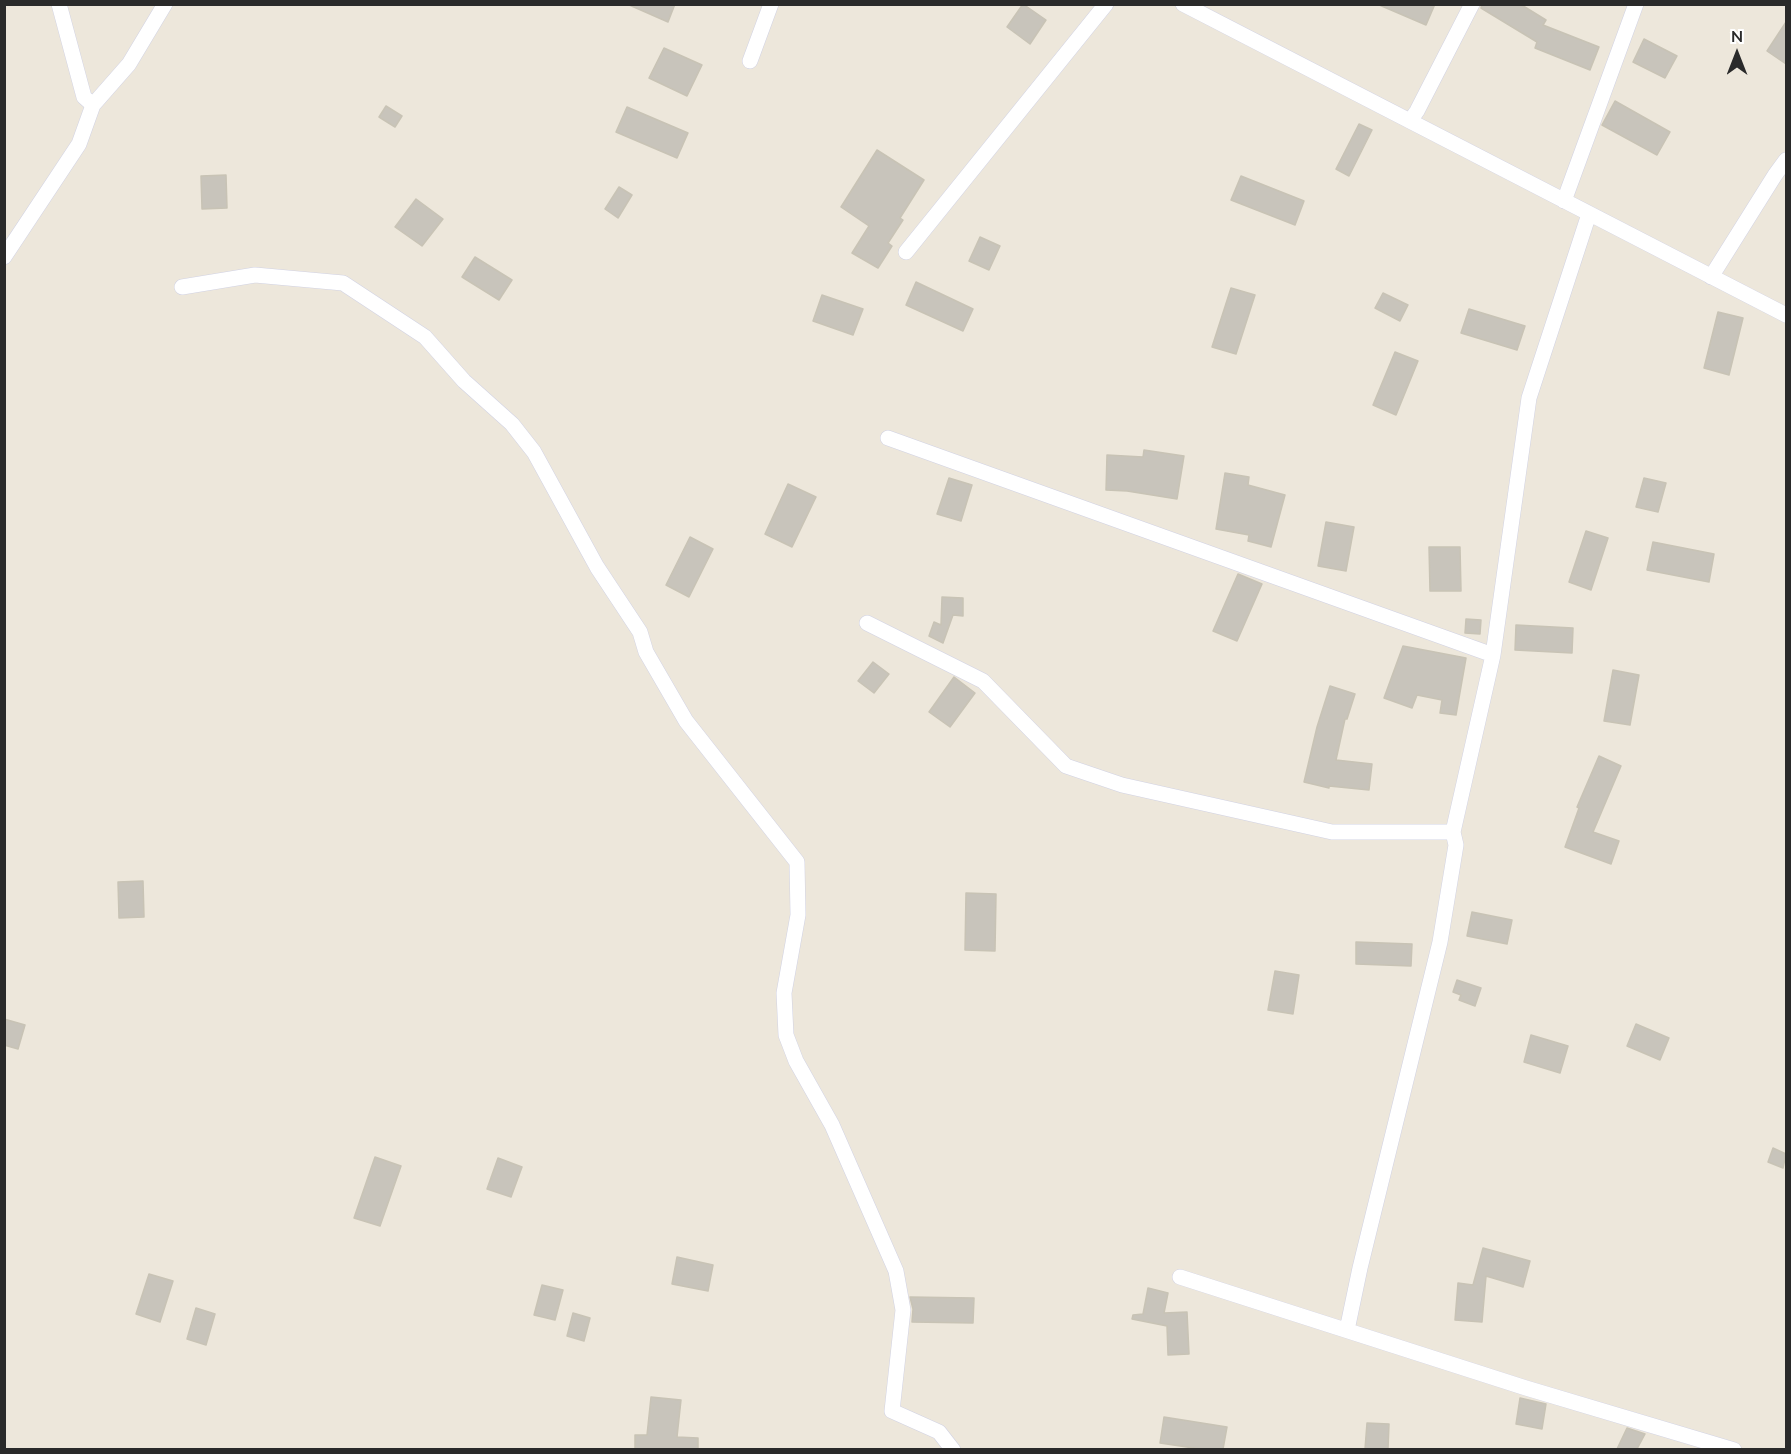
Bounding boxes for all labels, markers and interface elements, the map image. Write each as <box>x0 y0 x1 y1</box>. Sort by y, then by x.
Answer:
north arrow <box>1707 24 1767 84</box>
text: N <box>1731 26 1743 46</box>

